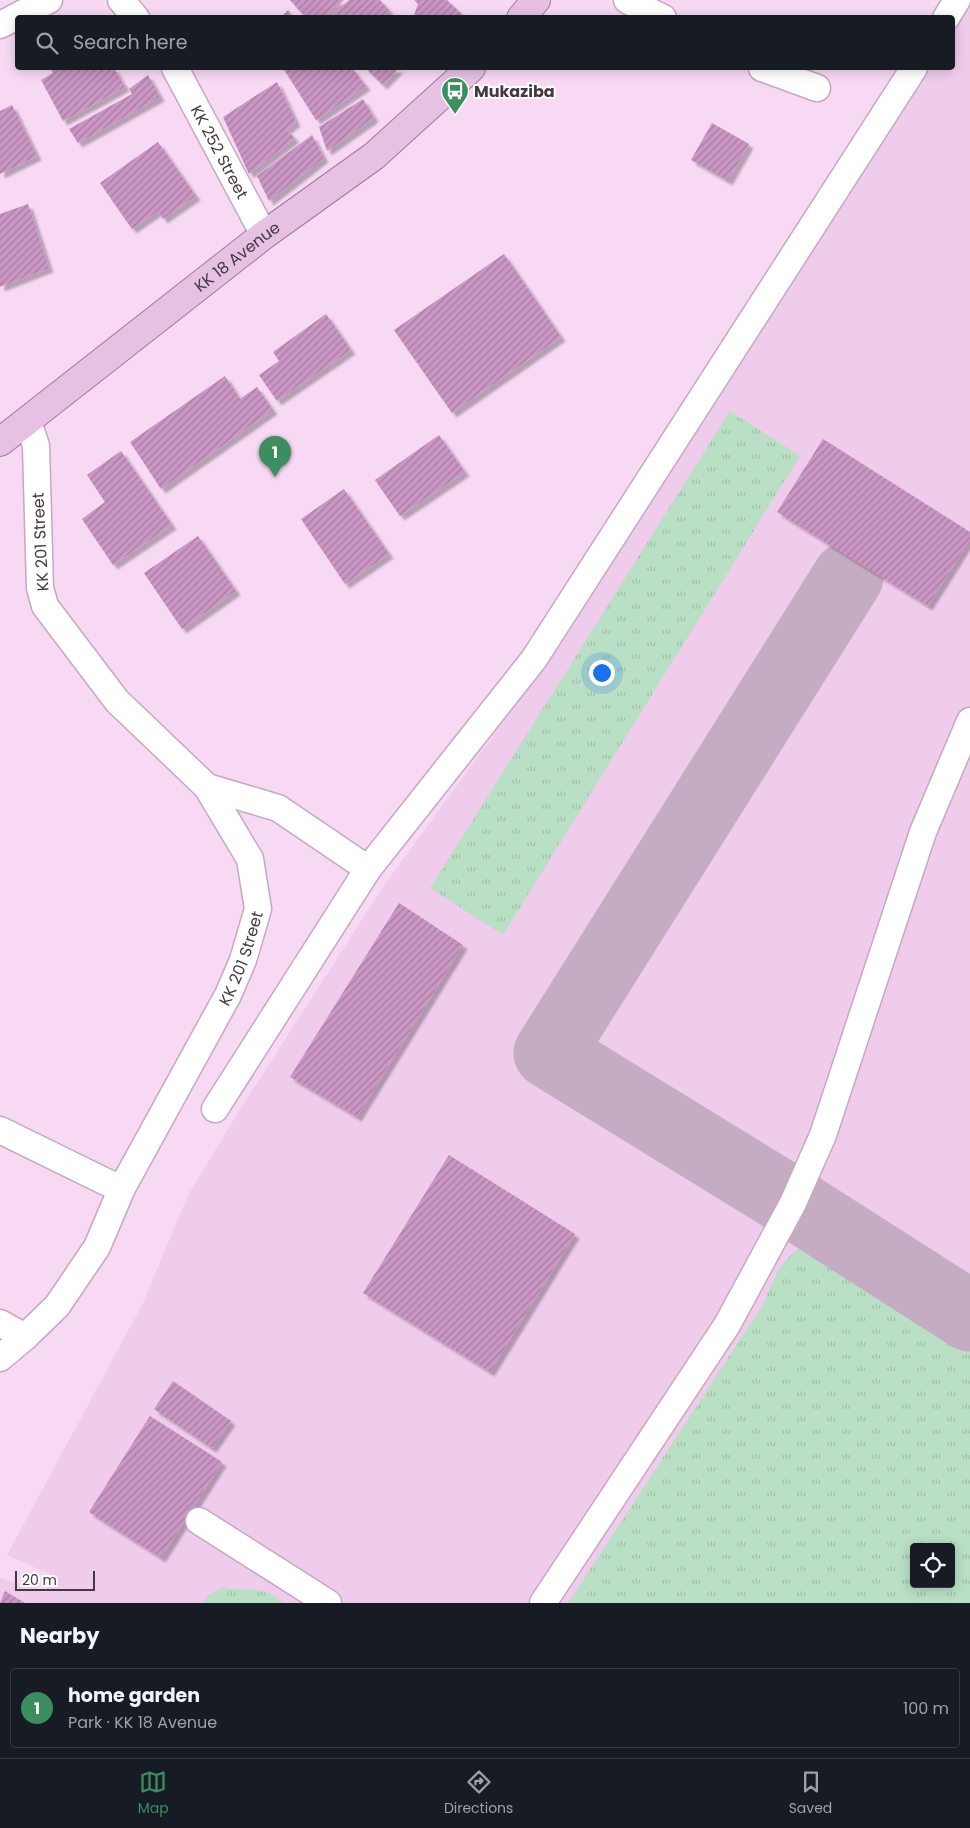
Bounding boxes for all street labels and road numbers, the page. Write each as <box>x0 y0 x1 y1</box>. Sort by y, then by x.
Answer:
street label: KK 252 Street <box>185 101 254 203</box>
street label: KK 18 Avenue <box>190 216 285 298</box>
street label: KK 201 Street <box>26 492 55 592</box>
street label: KK 201 Street <box>213 908 269 1010</box>

